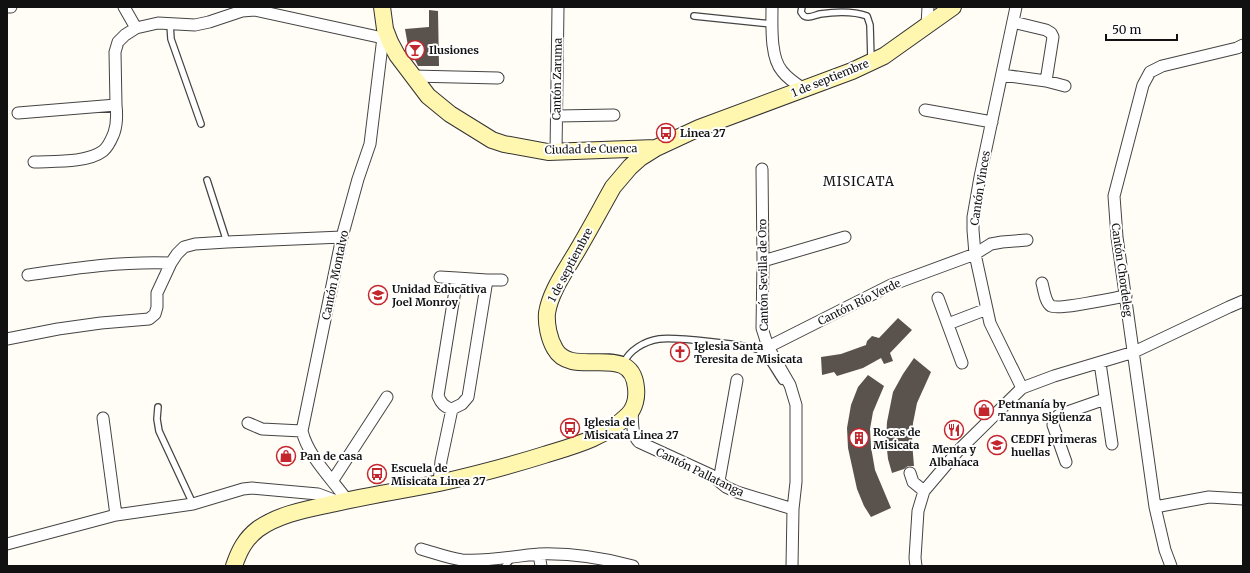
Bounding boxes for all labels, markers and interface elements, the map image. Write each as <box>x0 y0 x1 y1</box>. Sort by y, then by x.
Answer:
scale bar <box>1106 16 1177 42</box>
text: 50 m <box>1112 22 1141 37</box>
street label: Cantón Zaruma <box>549 38 565 120</box>
bar icon: Ilusiones <box>404 39 426 61</box>
place label: Ilusiones <box>429 43 479 57</box>
street label: 1 de septiembre <box>789 56 871 100</box>
bus stop icon: Linea 27 <box>655 122 677 144</box>
place label: Linea 27 <box>680 126 726 140</box>
street label: Ciudad de Cuenca <box>545 141 638 157</box>
street label: Cantón Vinces <box>967 150 993 226</box>
district label: MISICATA <box>823 173 895 190</box>
street label: Cantón Sevilla de Oro <box>755 218 771 331</box>
street label: Cantón Chordeleg <box>1109 222 1136 318</box>
street label: 1 de septiembre <box>545 225 596 304</box>
street label: Cantón Montalvo <box>319 228 351 321</box>
street label: Cantón Río Verde <box>815 276 903 328</box>
place label: Unidad Educativa Joel Monroy <box>391 282 487 309</box>
school or university icon: Unidad Educativa Joel Monroy <box>367 284 389 306</box>
place label: Iglesia Santa Teresita de Misicata <box>694 339 803 366</box>
church icon: Iglesia Santa Teresita de Misicata <box>669 341 691 363</box>
place label: Petmanía by Tannya Sigüenza <box>998 397 1092 424</box>
shop icon: Petmanía by Tannya Sigüenza <box>973 399 995 421</box>
place label: Iglesia de Misicata Linea 27 <box>584 415 679 442</box>
bus stop icon: Iglesia de Misicata Linea 27 <box>559 417 581 439</box>
restaurant icon: Menta y Albahaca <box>943 419 965 441</box>
place label: Rocas de Misicata <box>873 425 921 452</box>
building icon: Rocas de Misicata <box>848 427 870 449</box>
place label: CEDFI primeras huellas <box>1011 432 1097 459</box>
school or university icon: CEDFI primeras huellas <box>986 434 1008 456</box>
place label: Menta y Albahaca <box>928 442 979 469</box>
shop icon: Pan de casa <box>275 445 297 467</box>
street label: Cantón Pallatanga <box>654 445 746 499</box>
place label: Pan de casa <box>300 449 362 463</box>
place label: Escuela de Misicata Linea 27 <box>391 461 486 488</box>
bus stop icon: Escuela de Misicata Linea 27 <box>366 463 388 485</box>

